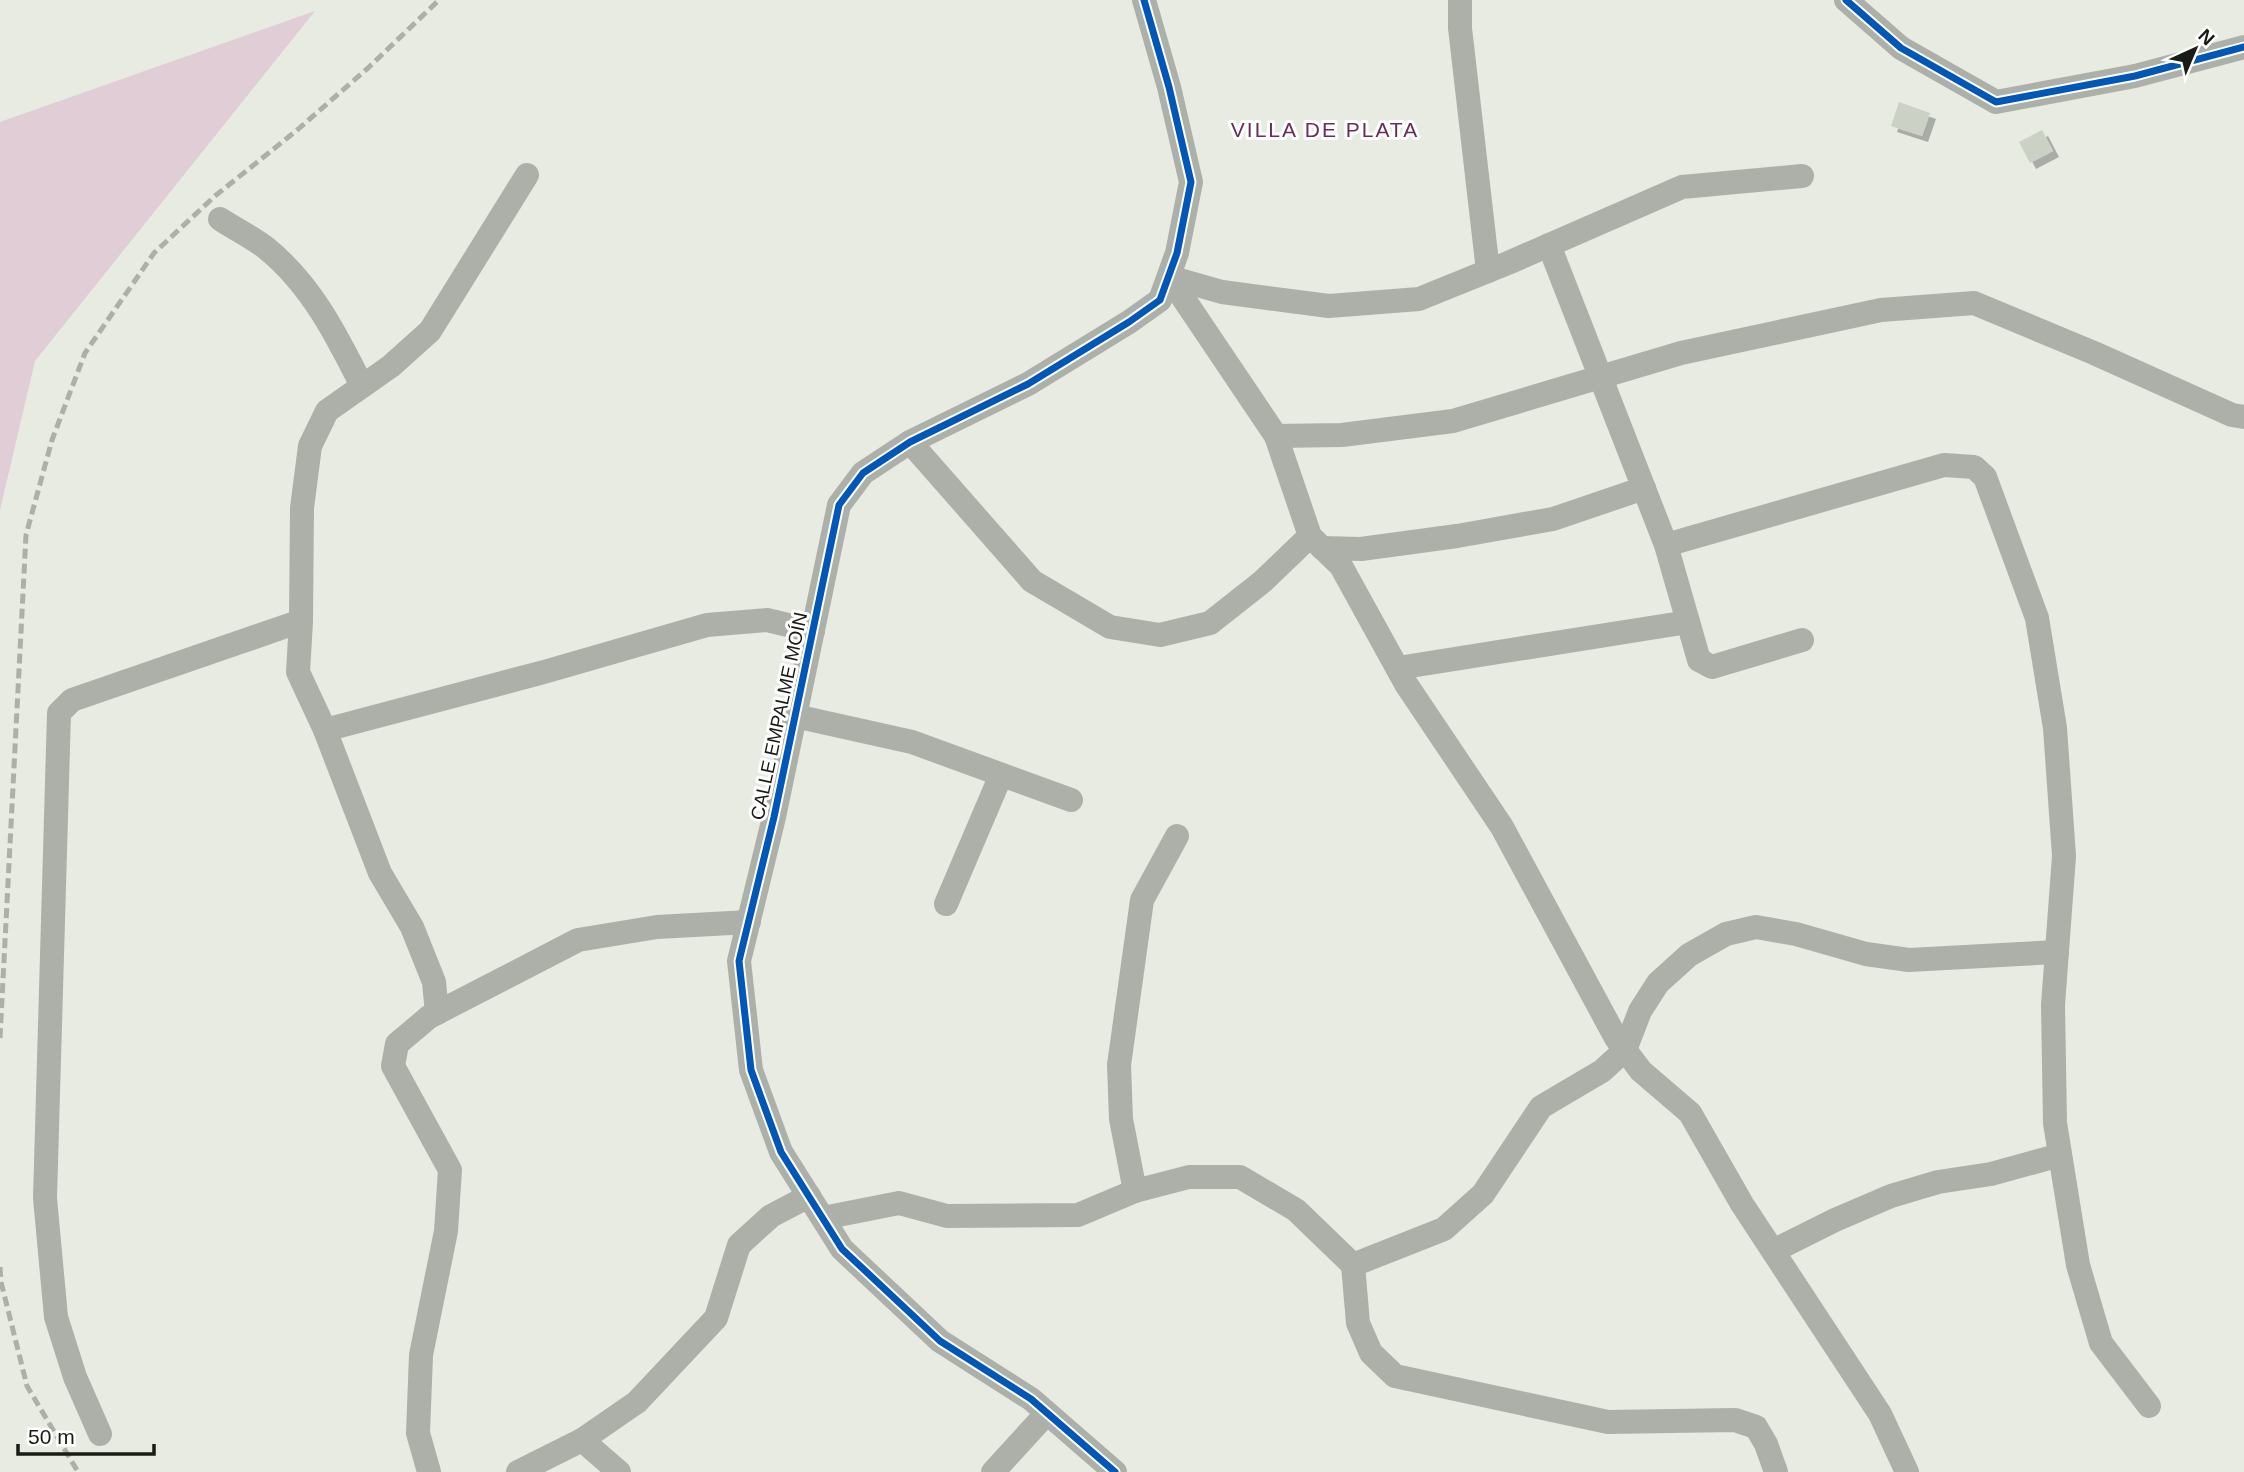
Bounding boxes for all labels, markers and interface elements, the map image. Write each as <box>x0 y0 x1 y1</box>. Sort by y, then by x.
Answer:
north arrow <box>2160 14 2230 84</box>
text: N <box>2194 25 2219 49</box>
district label: VILLA DE PLATA <box>1231 118 1419 141</box>
street label: CALLE EMPALME MOÍN <box>747 610 811 822</box>
scale bar <box>18 1412 154 1456</box>
text: 50 m <box>28 1425 75 1448</box>

